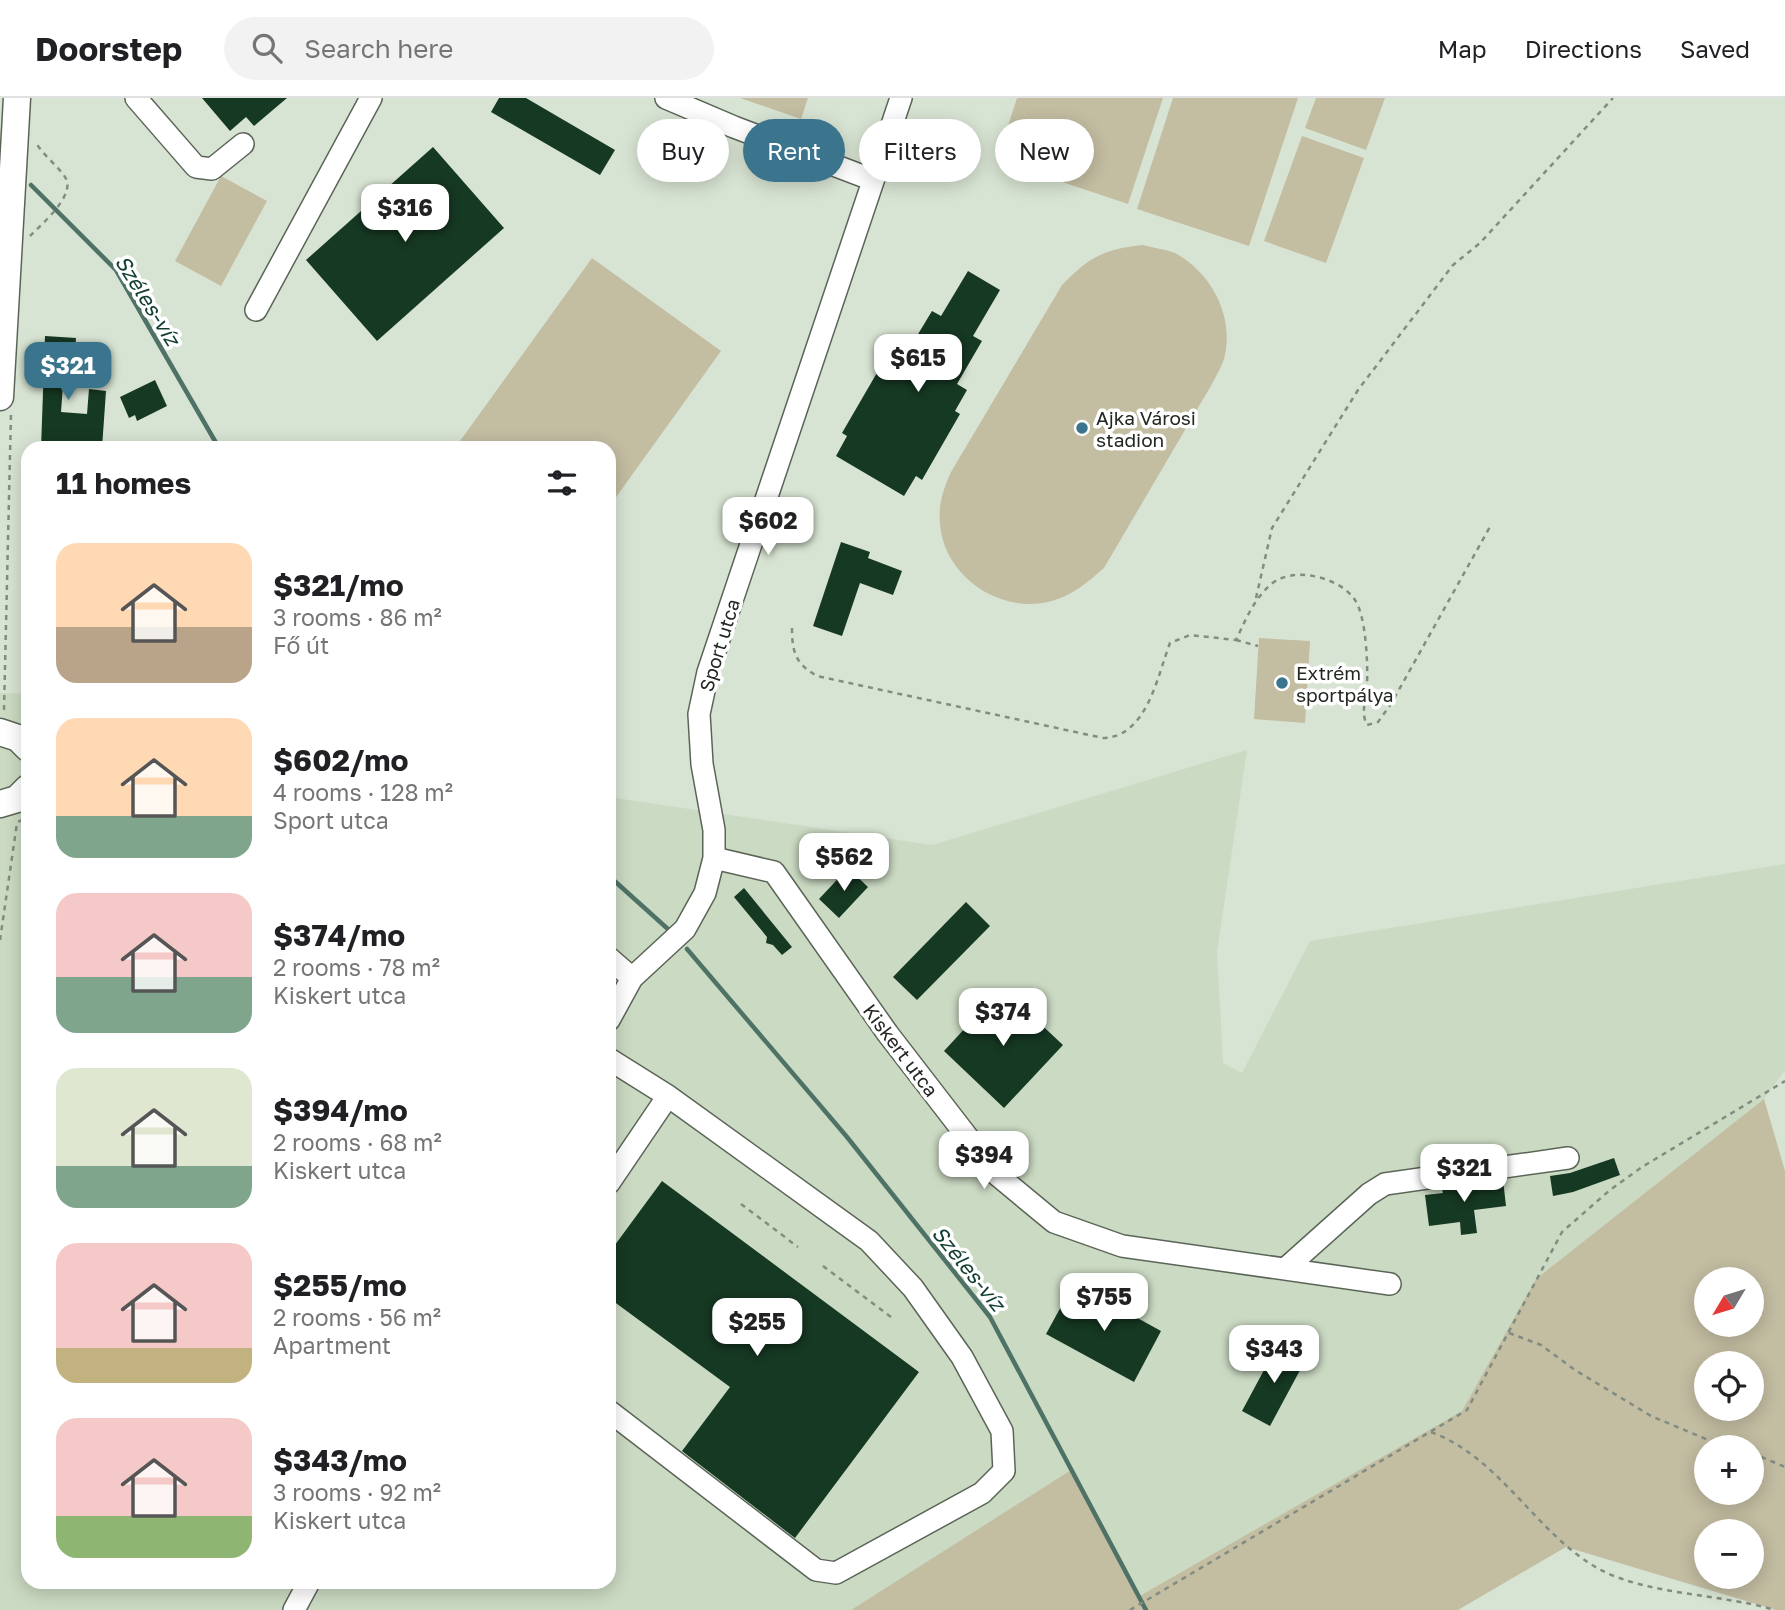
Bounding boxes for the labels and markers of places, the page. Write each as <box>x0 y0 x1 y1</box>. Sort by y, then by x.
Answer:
pin: $316 <box>364 184 446 244</box>
pin: $615 <box>877 334 959 394</box>
pin: $321 <box>27 342 109 402</box>
place label: Ajka Városi stadion <box>1096 406 1196 451</box>
marker: Ajka Városi stadion <box>1074 420 1090 436</box>
pin: $602 <box>727 498 809 557</box>
place label: Extrém sportpálya <box>1296 661 1393 706</box>
marker: Extrém sportpálya <box>1274 675 1290 691</box>
pin: $562 <box>803 834 885 893</box>
pin: $374 <box>962 988 1044 1048</box>
pin: $394 <box>943 1132 1025 1191</box>
pin: $321 <box>1423 1144 1505 1204</box>
pin: $755 <box>1063 1274 1145 1333</box>
pin: $255 <box>716 1298 798 1358</box>
pin: $343 <box>1233 1326 1315 1385</box>

